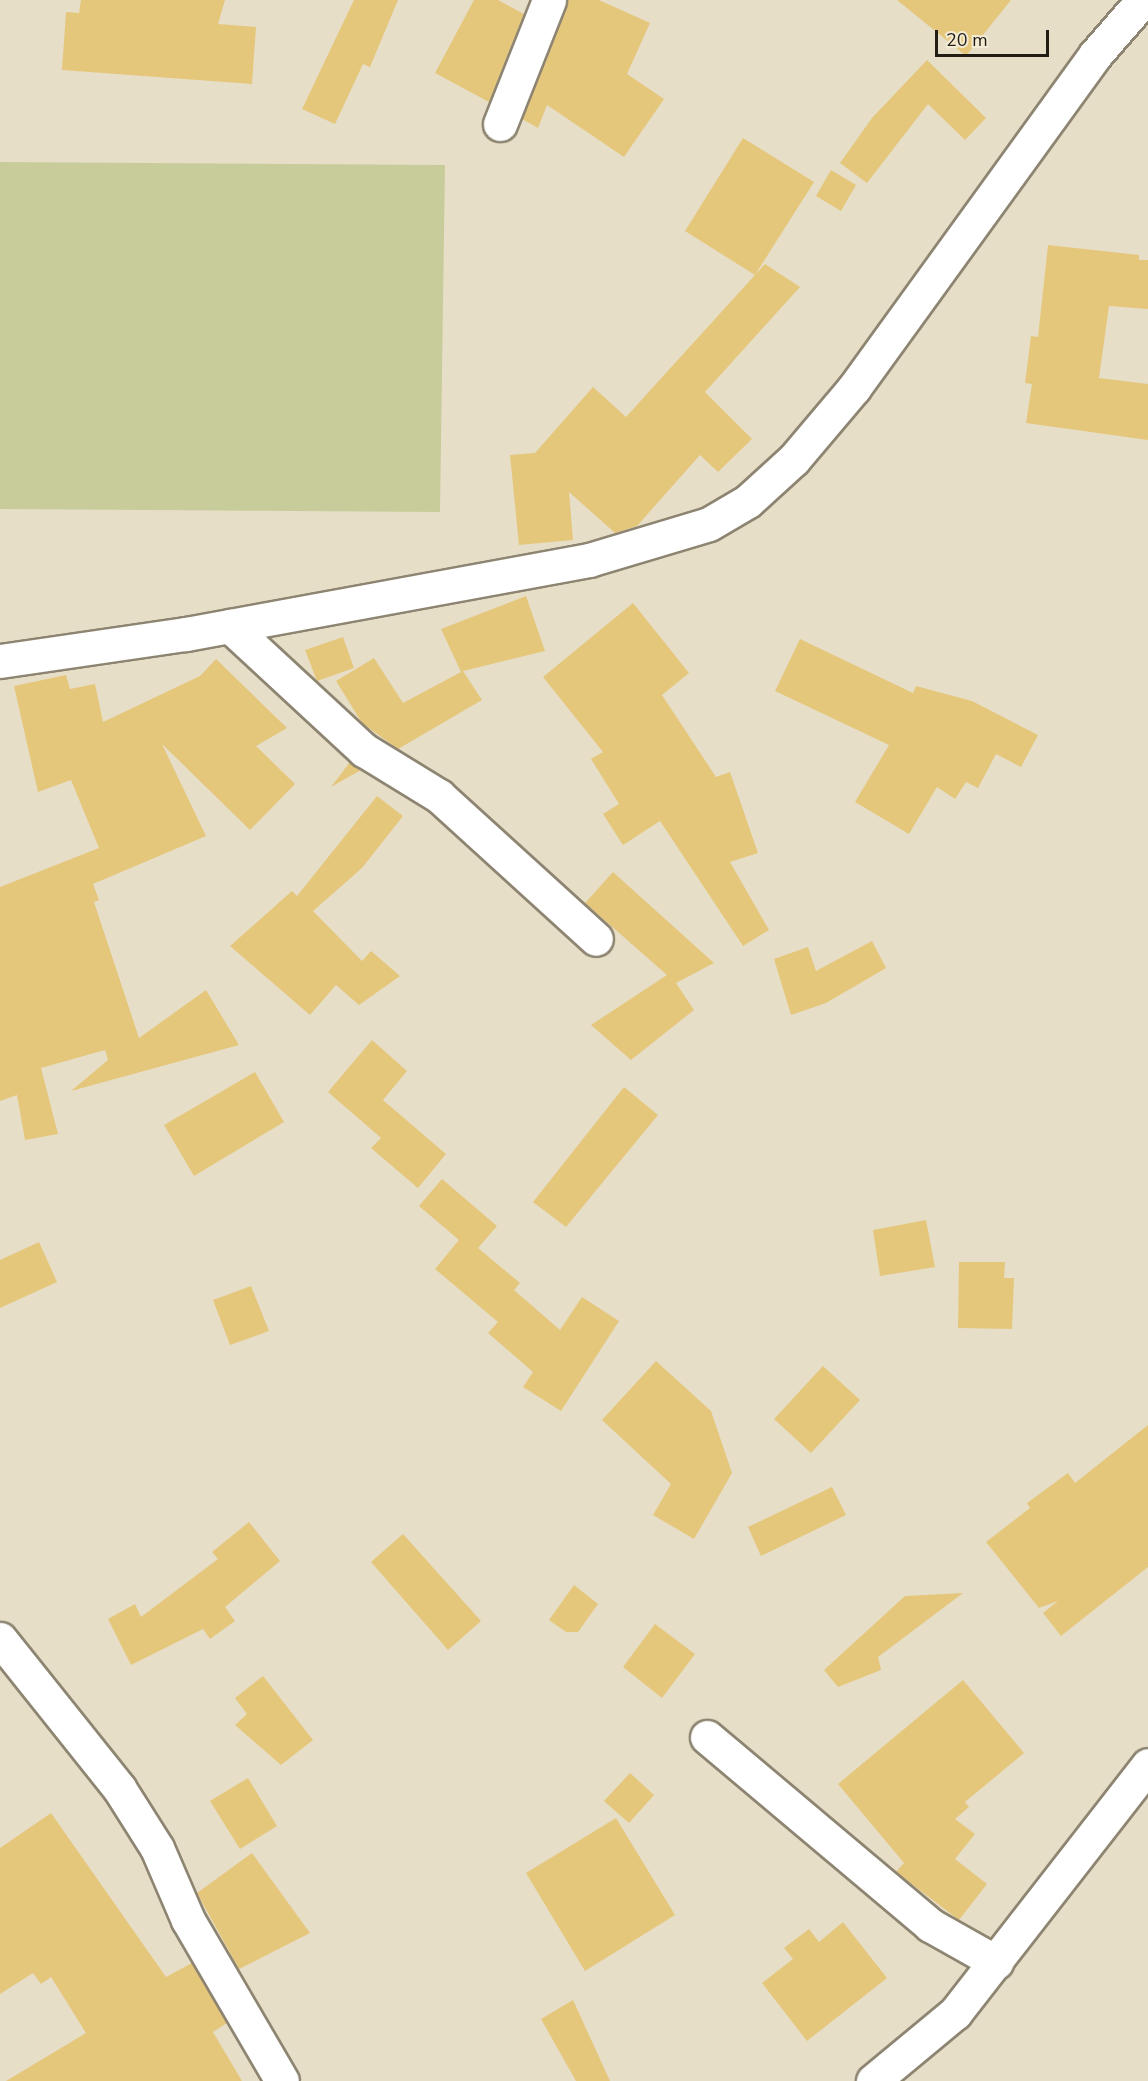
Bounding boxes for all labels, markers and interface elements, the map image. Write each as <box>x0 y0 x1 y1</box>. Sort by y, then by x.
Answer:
scale bar <box>938 18 1052 56</box>
text: 20 m <box>946 28 988 52</box>

